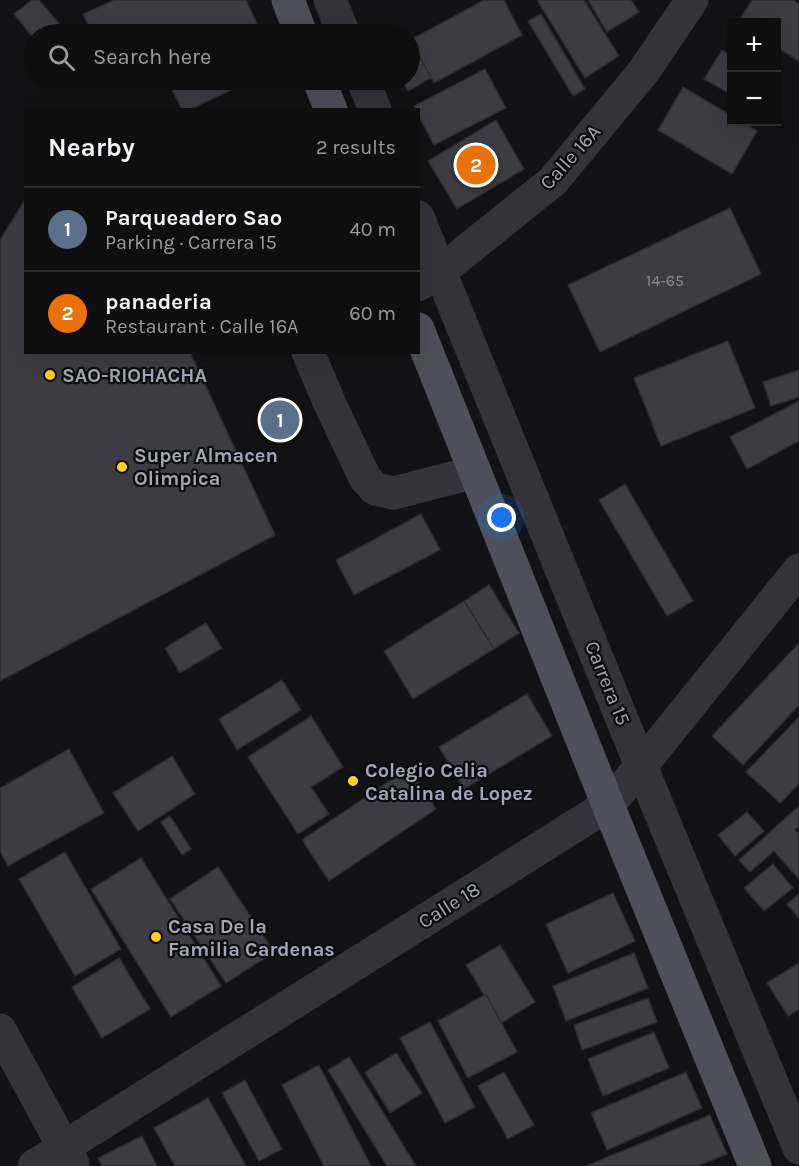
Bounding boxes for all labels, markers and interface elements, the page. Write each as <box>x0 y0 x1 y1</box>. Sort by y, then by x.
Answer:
map controls <box>727 18 781 126</box>
button: + <box>727 18 781 72</box>
search box <box>24 24 420 90</box>
icon: search <box>45 41 78 74</box>
text: Search here <box>93 44 211 70</box>
button: − <box>727 72 781 126</box>
street label: Calle 16A <box>535 120 605 194</box>
text: Nearby <box>48 132 135 163</box>
text: 2 results <box>316 136 396 159</box>
pin: 2 <box>456 142 496 188</box>
text: Parqueadero Sao <box>105 205 282 231</box>
text: 1 <box>64 218 71 241</box>
text: 40 m <box>350 218 396 241</box>
text: Parking · Carrera 15 <box>105 231 277 254</box>
house number: 14-65 <box>646 271 684 290</box>
text: panaderia <box>105 289 212 315</box>
text: 2 <box>61 302 74 325</box>
text: 60 m <box>349 302 396 325</box>
text: Restaurant · Calle 16A <box>105 315 299 338</box>
place label: SAO-RIOHACHA <box>62 364 207 387</box>
marker: SAO-RIOHACHA <box>43 368 57 382</box>
pin: 1 <box>260 398 300 442</box>
place label: Super Almacen Olimpica <box>134 444 278 490</box>
marker: Super Almacen Olimpica <box>115 460 129 474</box>
your location <box>487 503 516 532</box>
street label: Carrera 15 <box>580 638 635 729</box>
place label: Colegio Celia Catalina de Lopez <box>365 759 533 805</box>
marker: Colegio Celia Catalina de Lopez <box>346 774 360 788</box>
street label: Calle 18 <box>414 878 484 933</box>
place label: Casa De la Familia Cardenas <box>168 915 335 961</box>
marker: Casa De la Familia Cardenas <box>149 930 163 944</box>

